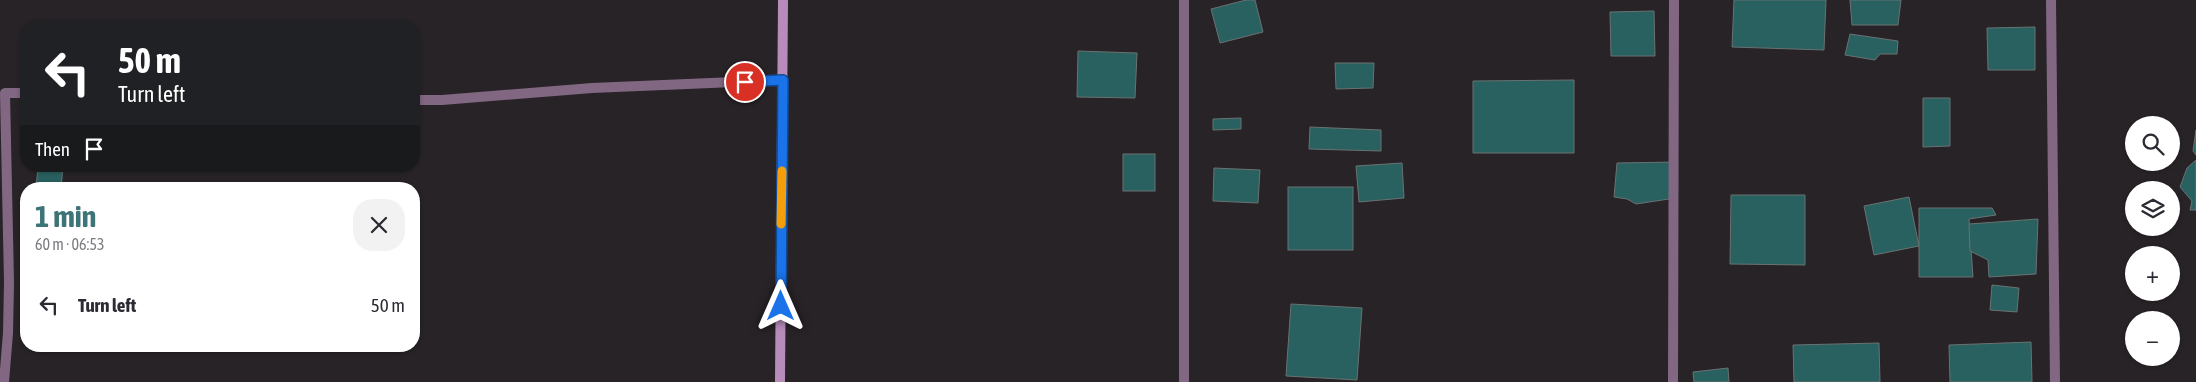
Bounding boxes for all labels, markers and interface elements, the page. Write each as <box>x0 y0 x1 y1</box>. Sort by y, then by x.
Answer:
icon: left <box>35 40 100 105</box>
text: 50 m <box>118 40 181 80</box>
pin <box>724 61 766 103</box>
icon: arrive <box>731 68 759 96</box>
text: Turn left <box>118 81 185 107</box>
map controls <box>2125 116 2180 366</box>
button: search <box>2125 116 2180 171</box>
icon: arrive <box>80 135 108 163</box>
text: Then <box>35 138 70 160</box>
button: layers <box>2125 181 2180 236</box>
text: 1 min <box>35 199 96 233</box>
button: close <box>353 199 405 251</box>
text: 60 m · 06:53 <box>35 235 105 253</box>
button: + <box>2125 246 2180 301</box>
position arrow <box>754 279 806 331</box>
icon: left <box>35 291 63 319</box>
text: Turn left <box>78 294 136 316</box>
text: 50 m <box>371 294 405 316</box>
button: − <box>2125 311 2180 366</box>

